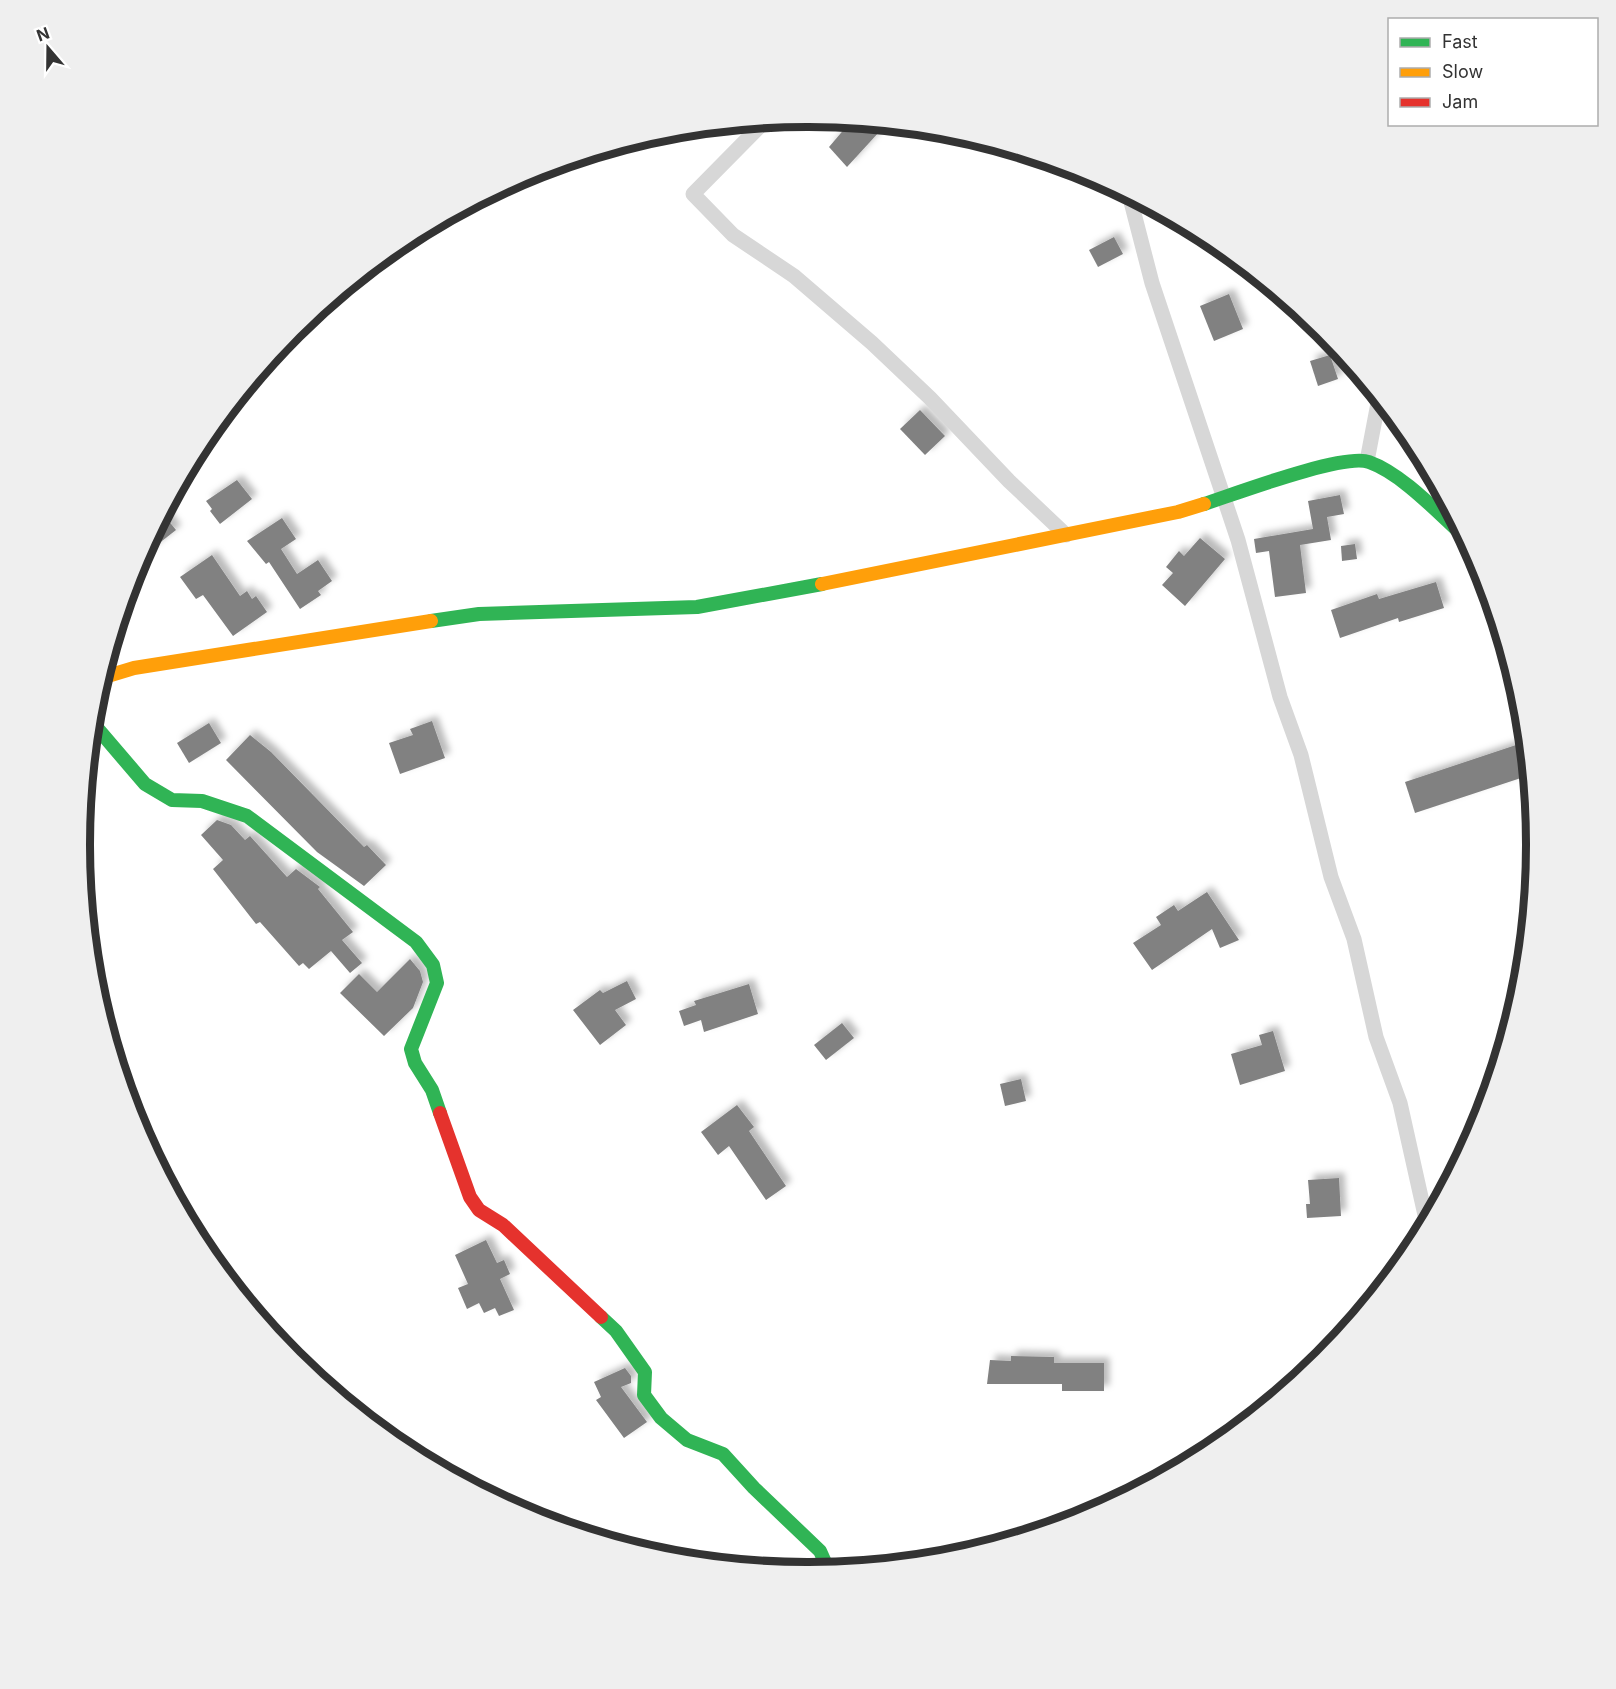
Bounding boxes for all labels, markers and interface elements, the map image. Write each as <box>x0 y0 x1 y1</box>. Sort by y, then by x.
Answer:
north arrow <box>18 18 78 78</box>
legend <box>1388 18 1598 126</box>
text: N <box>34 22 52 45</box>
text: Fast <box>1442 31 1478 52</box>
text: Slow <box>1442 61 1483 82</box>
text: Jam <box>1442 91 1478 112</box>

